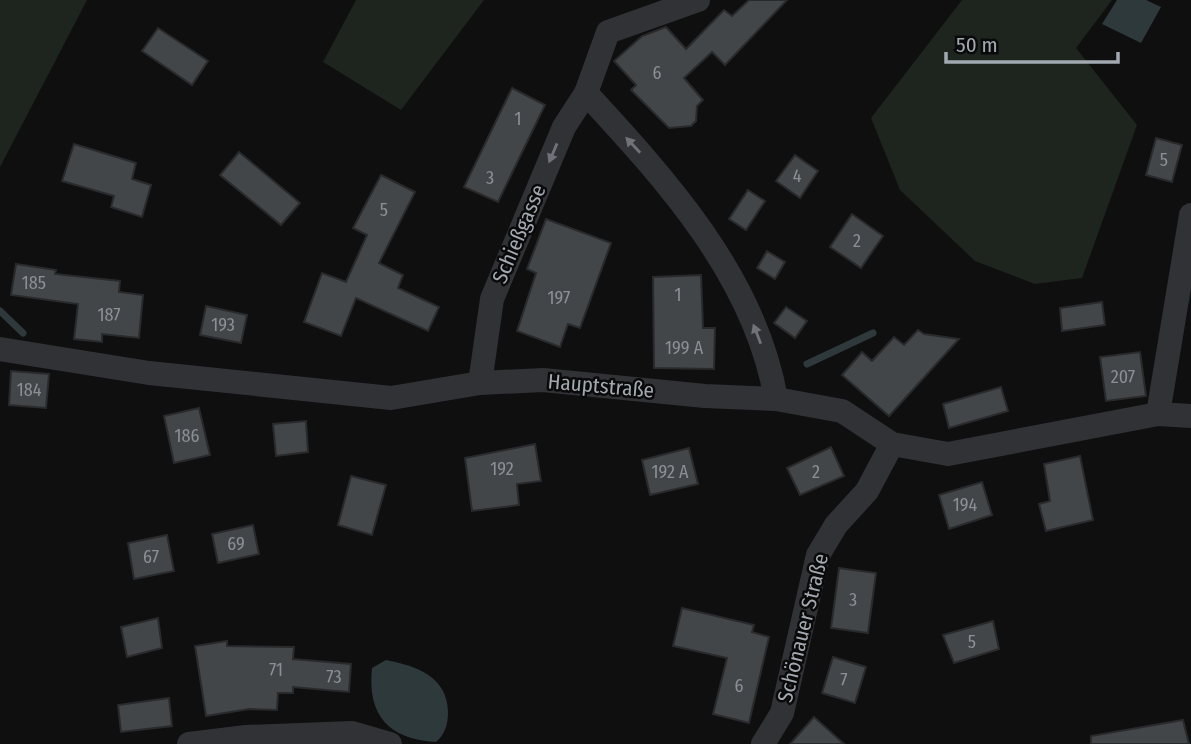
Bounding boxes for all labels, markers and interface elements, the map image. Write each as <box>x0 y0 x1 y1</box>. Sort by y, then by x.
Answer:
scale bar <box>946 21 1118 65</box>
text: 50 m <box>956 32 998 58</box>
house number: 6 <box>653 62 662 84</box>
house number: 1 <box>514 108 522 130</box>
one-way arrow <box>626 137 642 154</box>
one-way arrow <box>547 143 559 163</box>
house number: 5 <box>1160 149 1168 171</box>
house number: 4 <box>793 165 802 187</box>
house number: 3 <box>486 167 494 189</box>
street label: Schießgasse <box>487 181 551 287</box>
house number: 5 <box>380 199 388 221</box>
house number: 2 <box>853 230 861 252</box>
house number: 185 <box>22 272 46 294</box>
house number: 1 <box>674 284 682 306</box>
house number: 197 <box>548 287 570 309</box>
house number: 187 <box>97 304 121 326</box>
house number: 193 <box>211 314 235 336</box>
one-way arrow <box>752 323 763 344</box>
house number: 199 A <box>665 337 704 359</box>
house number: 207 <box>1111 366 1135 388</box>
street label: Hauptstraße <box>547 368 655 404</box>
house number: 184 <box>17 379 42 401</box>
house number: 186 <box>175 425 200 447</box>
house number: 192 <box>490 458 514 480</box>
house number: 192 A <box>651 461 689 483</box>
house number: 2 <box>812 461 820 483</box>
house number: 194 <box>953 494 977 516</box>
house number: 69 <box>227 533 245 555</box>
house number: 67 <box>143 546 159 568</box>
street label: Schönauer Straße <box>772 551 834 705</box>
house number: 3 <box>849 589 857 611</box>
house number: 5 <box>968 631 976 653</box>
house number: 71 <box>269 659 283 681</box>
house number: 73 <box>326 666 342 688</box>
house number: 7 <box>840 669 848 691</box>
house number: 6 <box>735 675 744 697</box>

